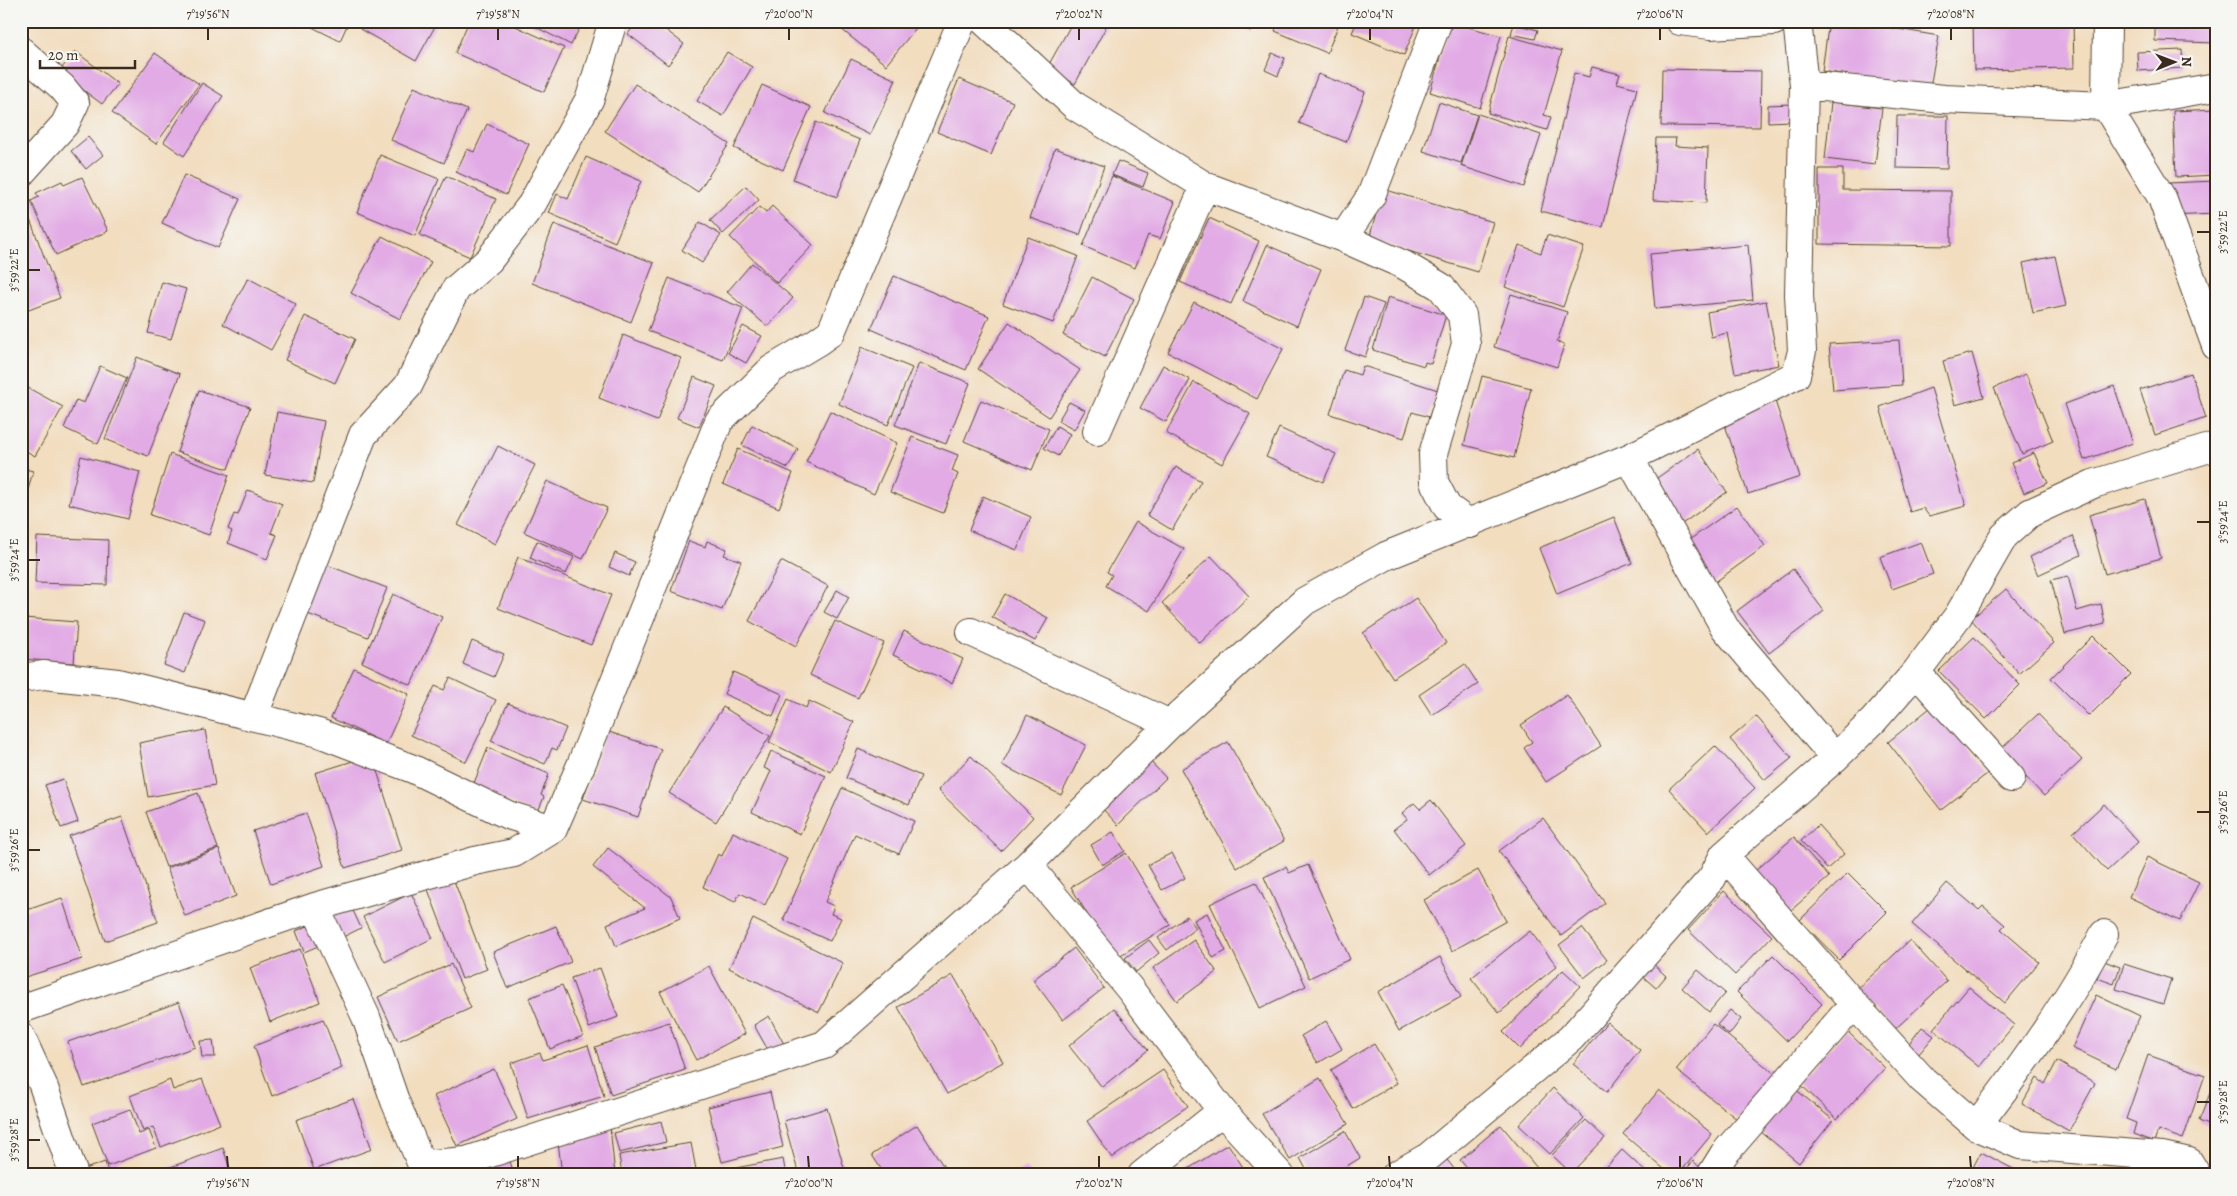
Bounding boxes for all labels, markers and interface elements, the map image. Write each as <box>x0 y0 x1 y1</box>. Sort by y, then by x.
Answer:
text: 7°19'56"N <box>186 6 230 22</box>
text: 7°19'58"N <box>476 6 520 22</box>
text: 7°20'00"N <box>765 6 813 22</box>
text: 7°20'02"N <box>1055 6 1103 22</box>
text: 7°20'04"N <box>1347 6 1394 22</box>
text: 7°20'06"N <box>1636 6 1684 22</box>
text: 7°20'08"N <box>1927 6 1975 22</box>
scale bar <box>40 38 135 70</box>
north arrow <box>2150 38 2200 88</box>
text: 20 m <box>48 45 79 65</box>
text: N <box>2177 57 2196 67</box>
text: 3°59'22"E <box>2215 210 2231 254</box>
text: 3°59'22"E <box>6 248 22 292</box>
text: 3°59'24"E <box>2215 500 2231 544</box>
text: 3°59'24"E <box>6 538 22 582</box>
text: 3°59'26"E <box>2215 790 2231 834</box>
text: 3°59'26"E <box>6 828 22 872</box>
text: 3°59'28"E <box>2215 1080 2231 1124</box>
text: 3°59'28"E <box>6 1118 22 1162</box>
text: 7°19'56"N <box>206 1175 250 1191</box>
text: 7°19'58"N <box>496 1175 540 1191</box>
text: 7°20'00"N <box>785 1175 833 1191</box>
text: 7°20'02"N <box>1075 1175 1123 1191</box>
text: 7°20'04"N <box>1367 1175 1414 1191</box>
text: 7°20'06"N <box>1656 1175 1704 1191</box>
text: 7°20'08"N <box>1947 1175 1995 1191</box>

